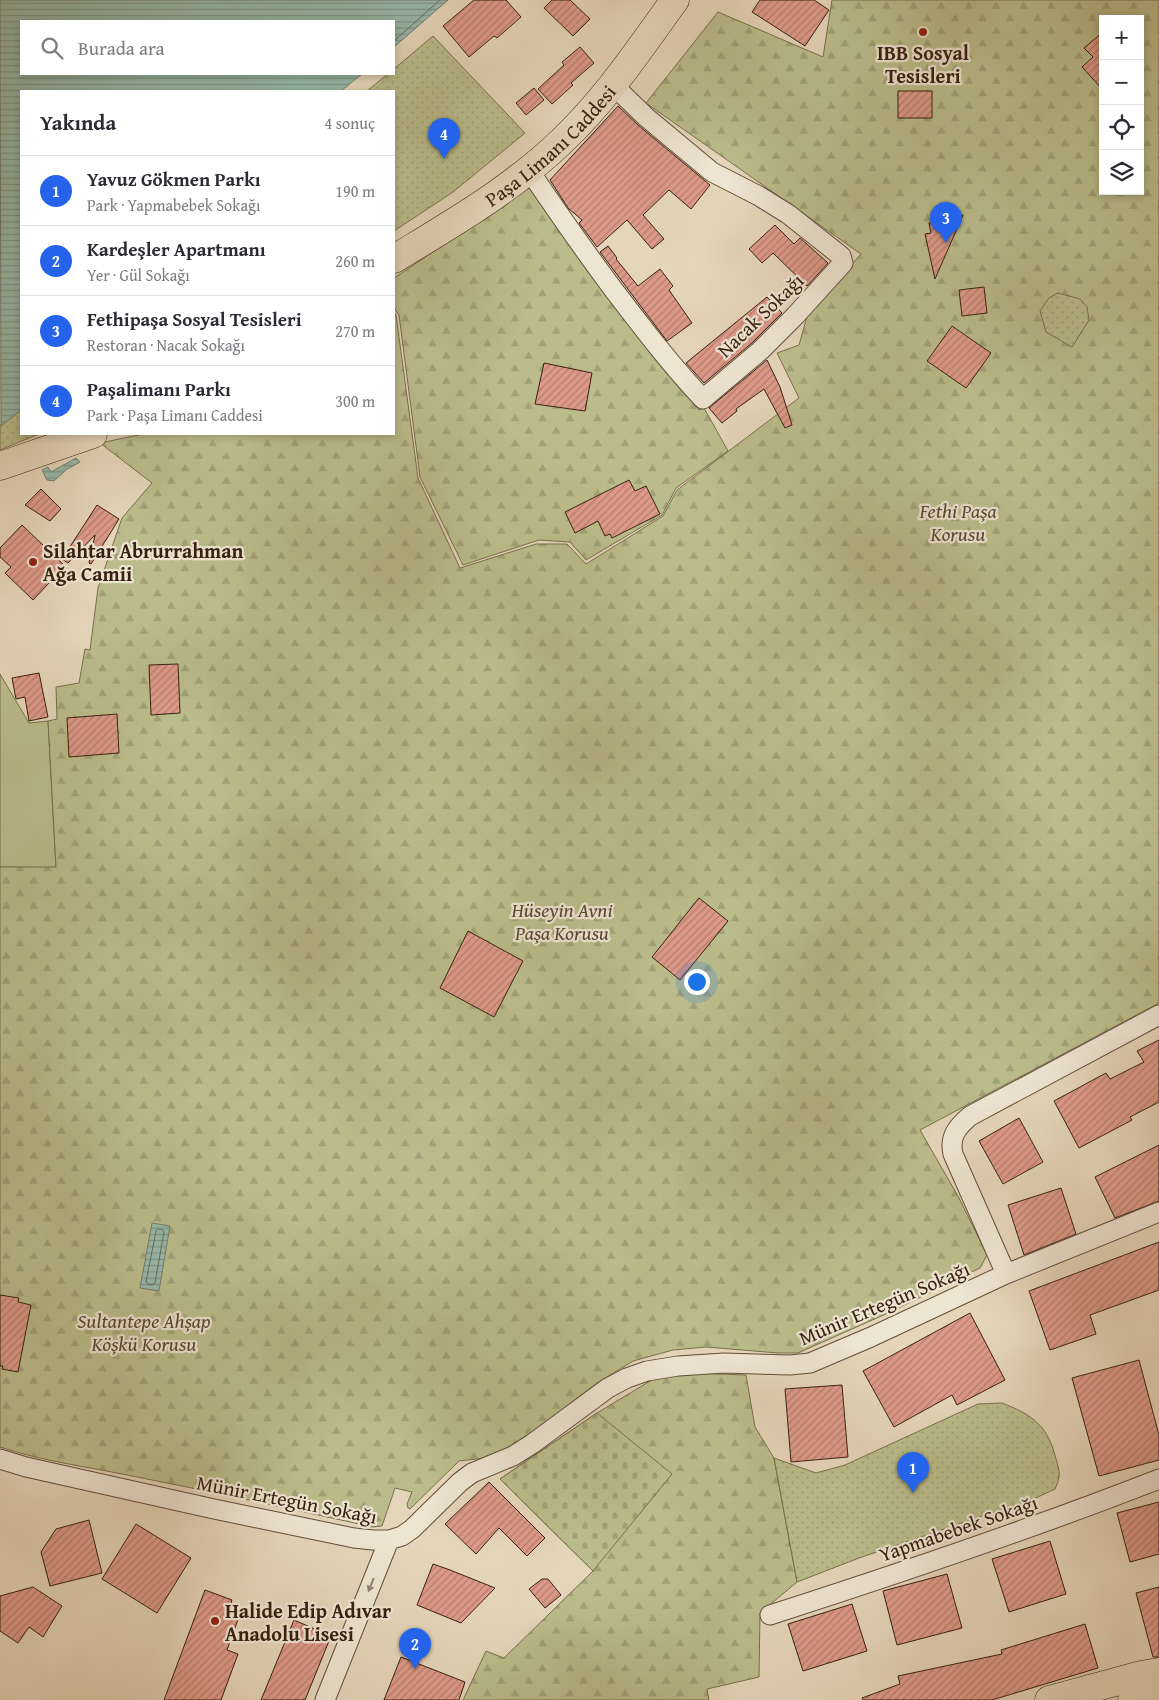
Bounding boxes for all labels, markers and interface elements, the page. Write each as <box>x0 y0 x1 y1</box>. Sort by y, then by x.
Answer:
map controls <box>1099 15 1144 195</box>
button: + <box>1099 15 1144 60</box>
search box <box>20 20 395 75</box>
marker: IBB Sosyal Tesisleri <box>917 26 929 38</box>
icon: search <box>38 34 66 62</box>
text: Burada ara <box>78 34 165 62</box>
place label: IBB Sosyal Tesisleri <box>877 38 969 90</box>
button: − <box>1099 60 1144 105</box>
street label: Paşa Limanı Caddesi <box>479 78 622 213</box>
button: locate <box>1099 105 1144 150</box>
text: Yakında <box>40 107 116 138</box>
text: 4 sonuç <box>325 111 375 135</box>
pin: 4 <box>428 118 460 159</box>
button: layers <box>1099 150 1144 195</box>
text: Yavuz Gökmen Parkı <box>87 165 261 193</box>
text: 1 <box>52 179 60 203</box>
text: 190 m <box>335 179 375 203</box>
text: Park · Yapmabebek Sokağı <box>87 193 260 217</box>
pin: 3 <box>930 202 962 243</box>
text: Kardeşler Apartmanı <box>87 235 266 263</box>
text: 2 <box>52 249 60 273</box>
text: 260 m <box>335 249 375 273</box>
text: Yer · Gül Sokağı <box>87 263 190 287</box>
street label: Nacak Sokağı <box>710 266 810 364</box>
text: Fethipaşa Sosyal Tesisleri <box>87 305 302 333</box>
text: 3 <box>52 319 60 343</box>
text: 270 m <box>335 319 375 343</box>
text: Restoran · Nacak Sokağı <box>87 333 245 357</box>
text: Paşalimanı Parkı <box>87 375 231 403</box>
text: 4 <box>52 389 60 413</box>
text: 300 m <box>335 389 375 413</box>
text: Park · Paşa Limanı Caddesi <box>87 403 263 427</box>
park label: Fethi Paşa Korusu <box>918 496 997 548</box>
place label: Silahtar Abrurrahman Ağa Camii <box>43 536 243 588</box>
marker: Silahtar Abrurrahman Ağa Camii <box>27 556 39 568</box>
park label: Hüseyin Avni Paşa Korusu <box>510 895 613 947</box>
your location <box>684 969 710 995</box>
street label: Münir Ertegün Sokağı <box>794 1254 974 1352</box>
park label: Sultantepe Ahşap Köşkü Korusu <box>77 1306 211 1358</box>
pin: 1 <box>897 1452 929 1493</box>
street label: Münir Ertegün Sokağı <box>194 1467 380 1531</box>
street label: Yapmabebek Sokağı <box>875 1487 1042 1569</box>
one-way arrow <box>366 1578 374 1592</box>
place label: Halide Edip Adıvar Anadolu Lisesi <box>225 1596 391 1648</box>
marker: Halide Edip Adıvar Anadolu Lisesi <box>209 1615 221 1627</box>
pin: 2 <box>399 1628 431 1669</box>

